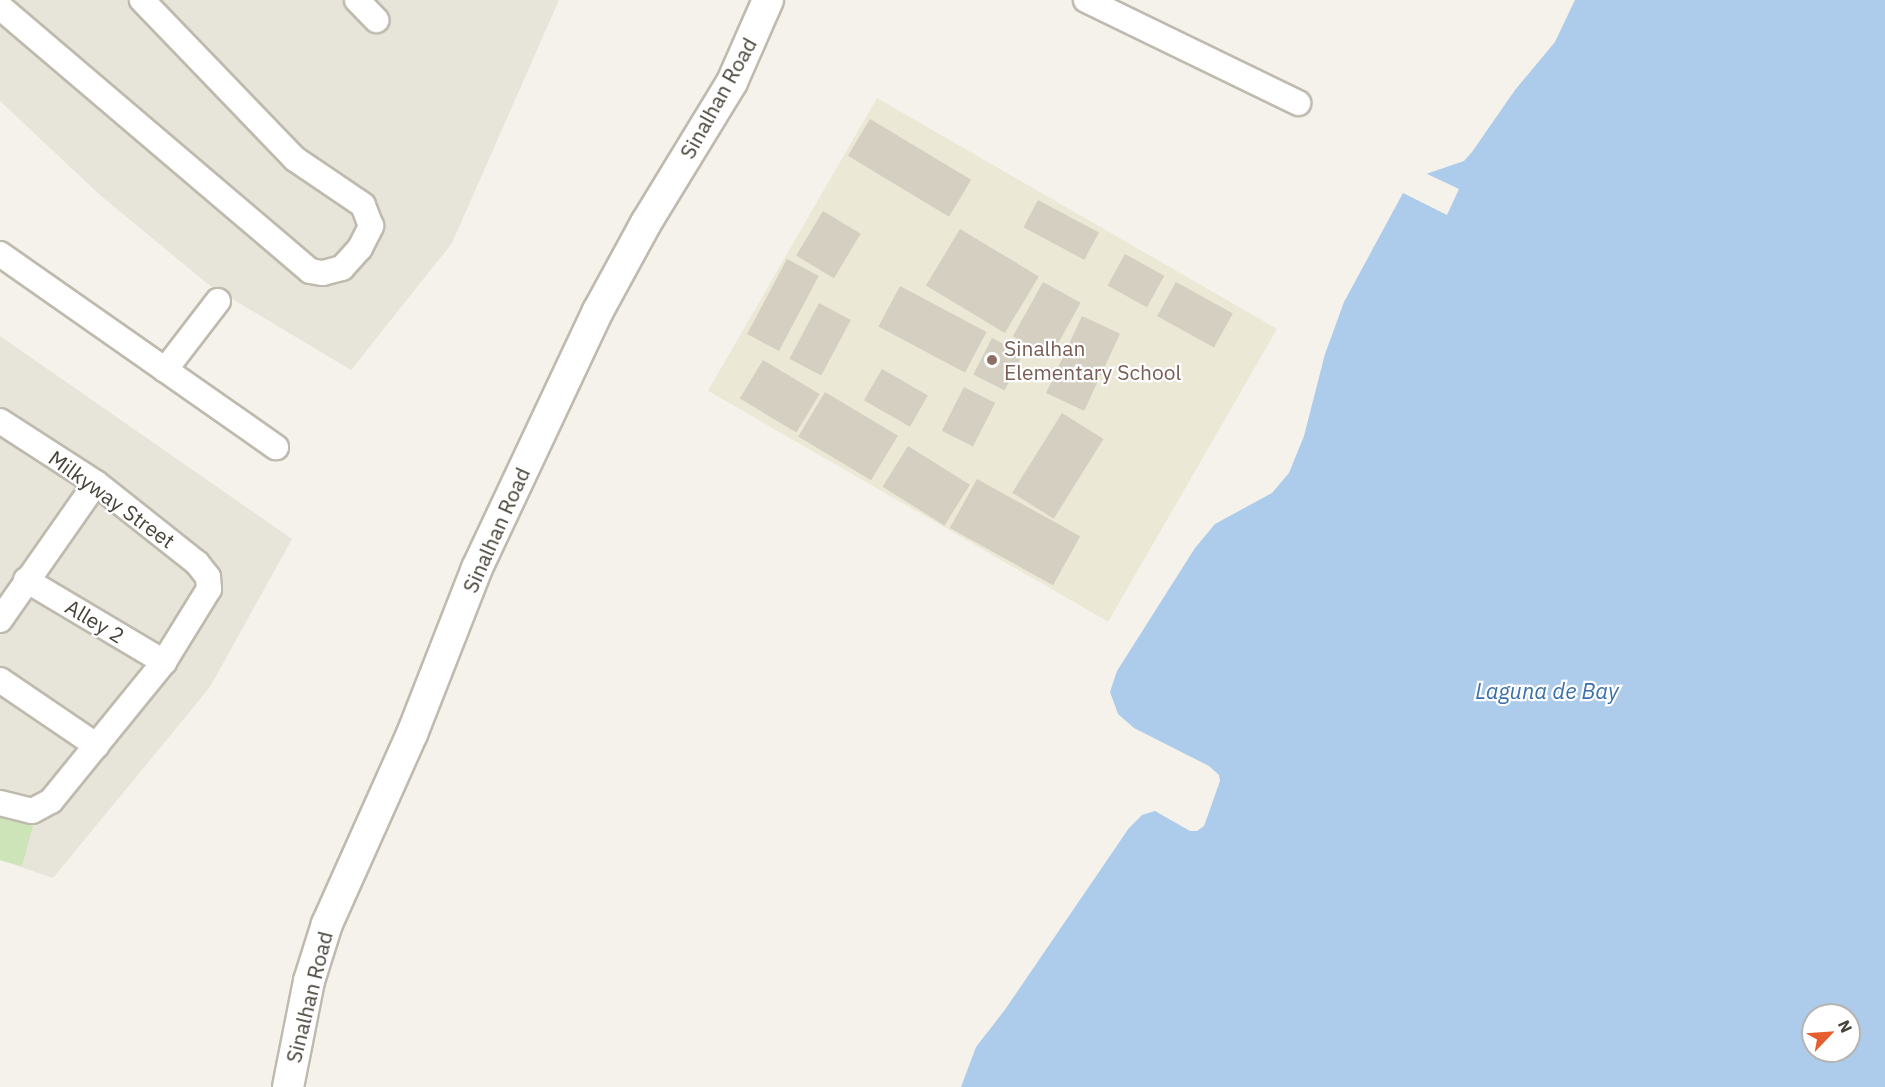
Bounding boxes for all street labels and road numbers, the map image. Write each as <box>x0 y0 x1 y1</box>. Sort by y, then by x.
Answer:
street label: Sinalhan Road <box>674 33 762 163</box>
street label: Milkyway Street <box>44 445 180 553</box>
street label: Sinalhan Road <box>457 463 535 597</box>
street label: Alley 2 <box>61 594 129 648</box>
street label: Sinalhan Road <box>280 929 338 1065</box>

